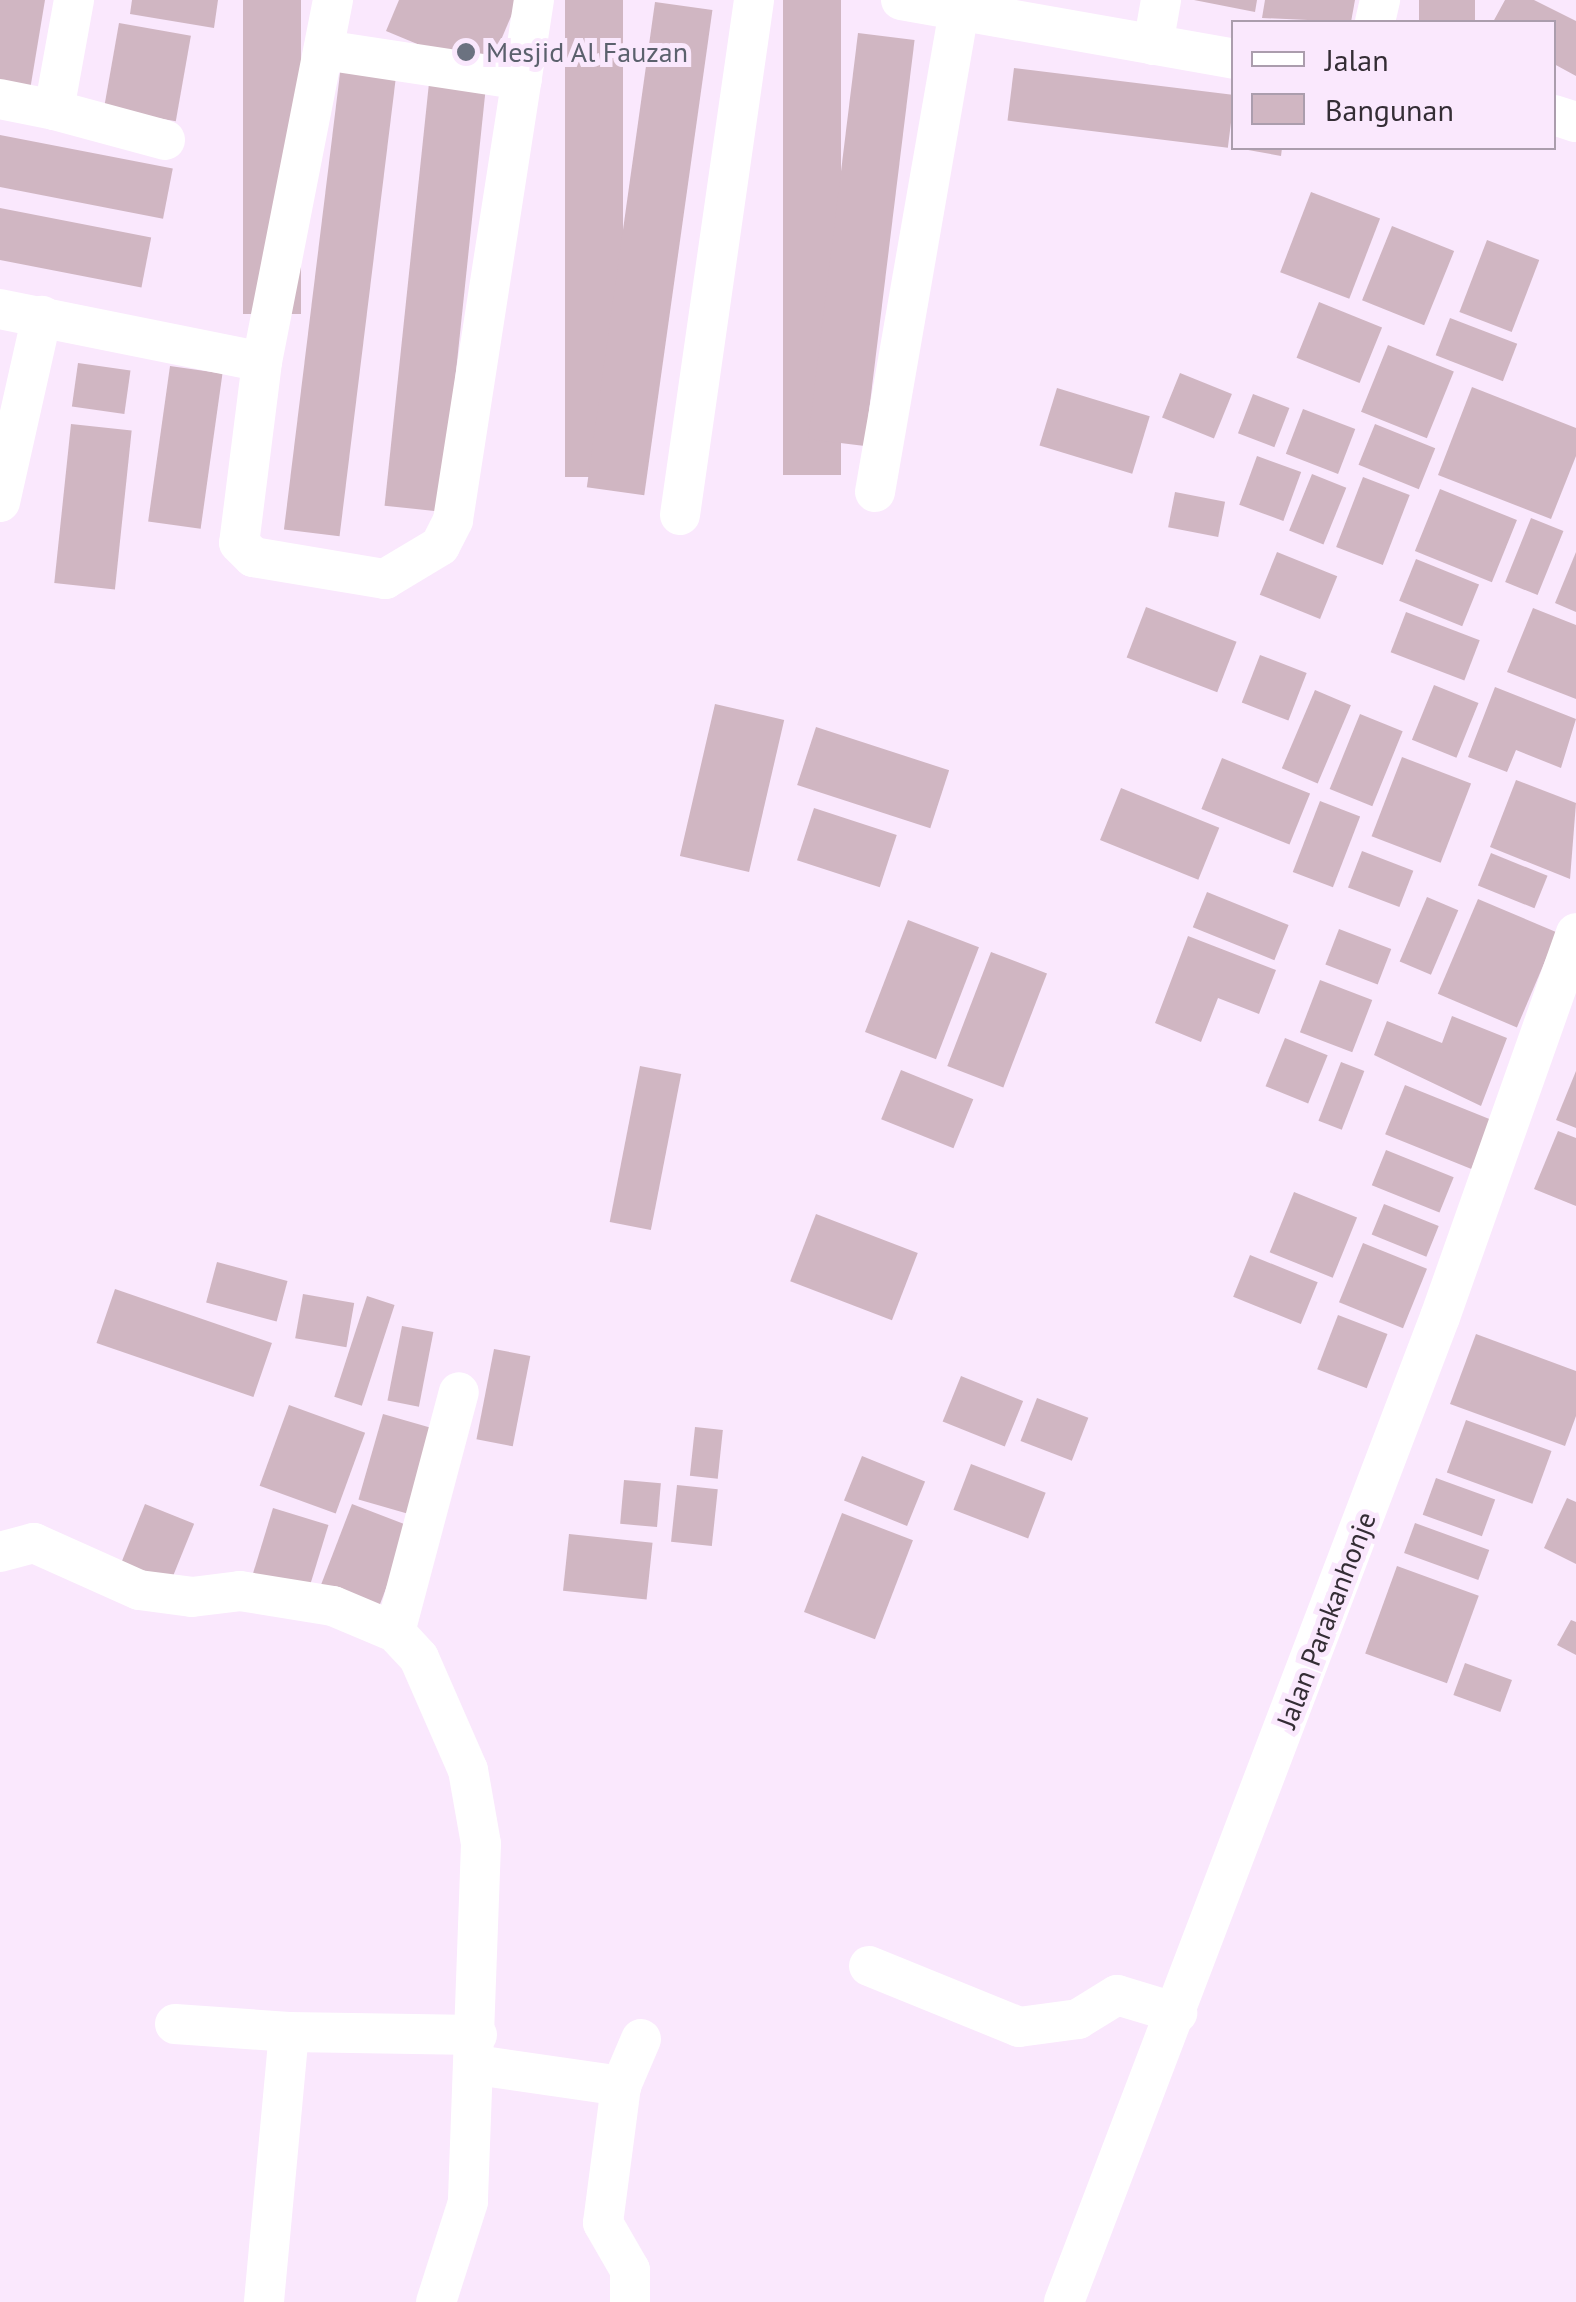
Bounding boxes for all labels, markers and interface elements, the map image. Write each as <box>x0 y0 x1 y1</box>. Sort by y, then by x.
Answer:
legend <box>1231 20 1556 150</box>
place label: Mesjid Al Fauzan <box>486 35 689 69</box>
text: Jalan <box>1325 40 1389 79</box>
marker: Mesjid Al Fauzan <box>455 41 477 63</box>
text: Bangunan <box>1325 90 1454 129</box>
street label: Jalan Parakanhonje <box>1269 1507 1383 1733</box>

